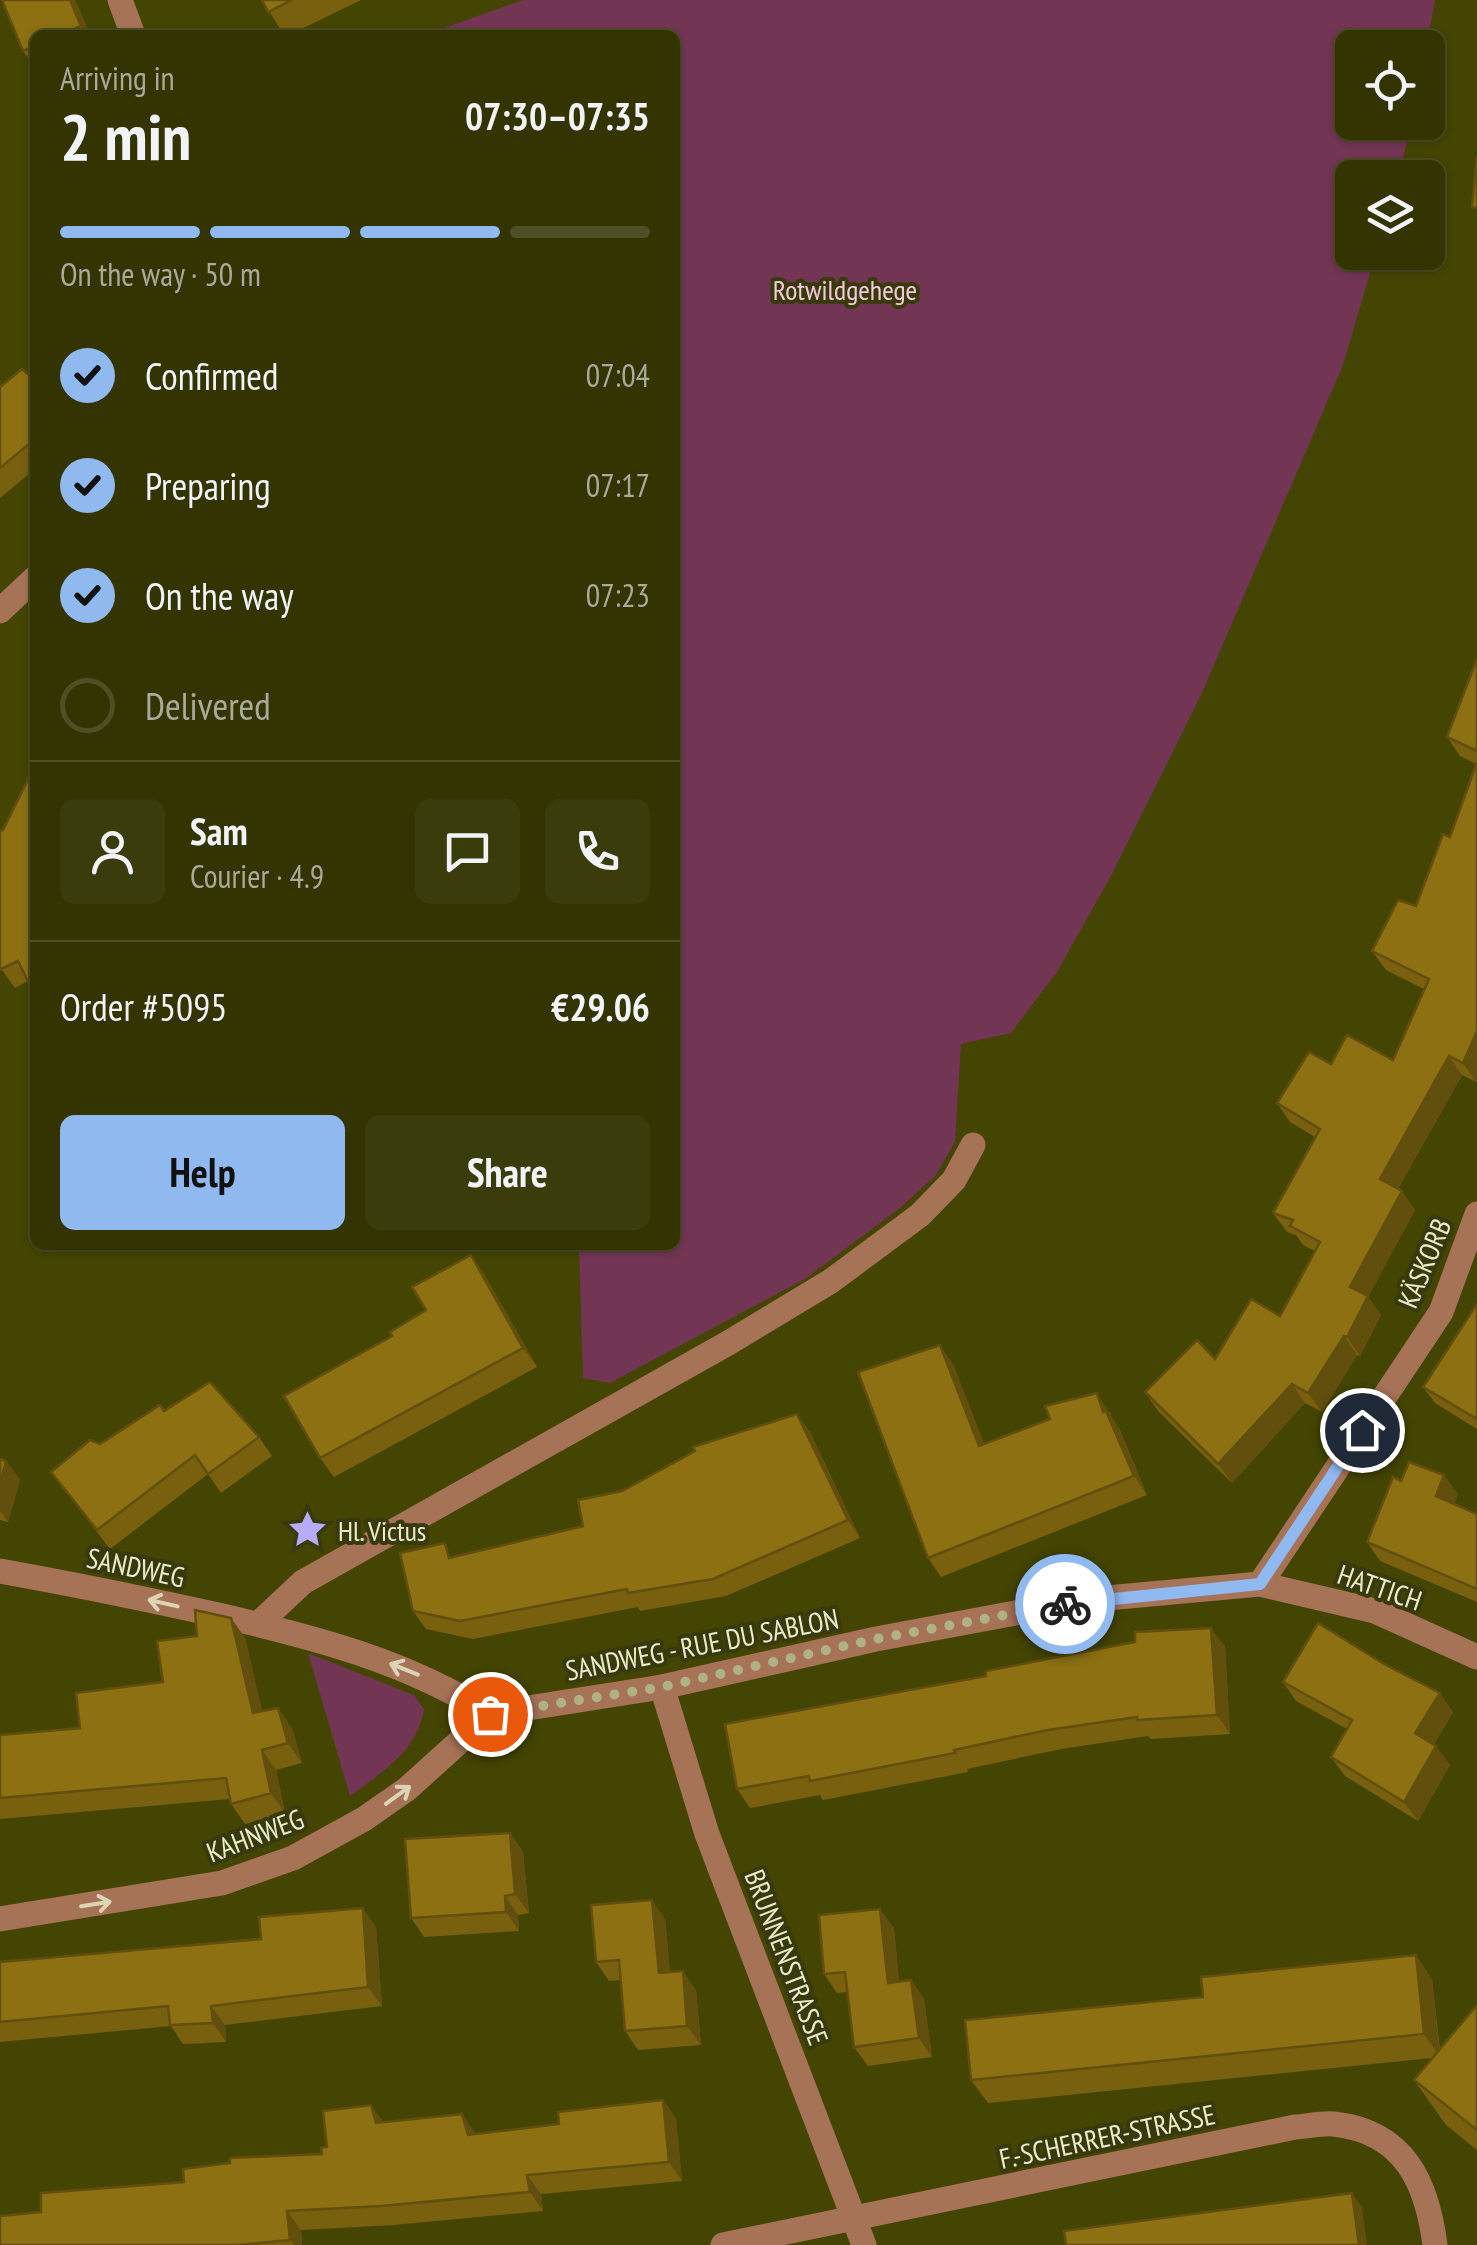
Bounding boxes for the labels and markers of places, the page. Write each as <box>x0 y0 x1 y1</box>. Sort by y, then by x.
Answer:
pin <box>1320 1388 1405 1473</box>
place icon: Hl. Victus <box>287 1509 329 1551</box>
place label: Hl. Victus <box>338 1512 426 1549</box>
pin <box>448 1672 533 1757</box>

